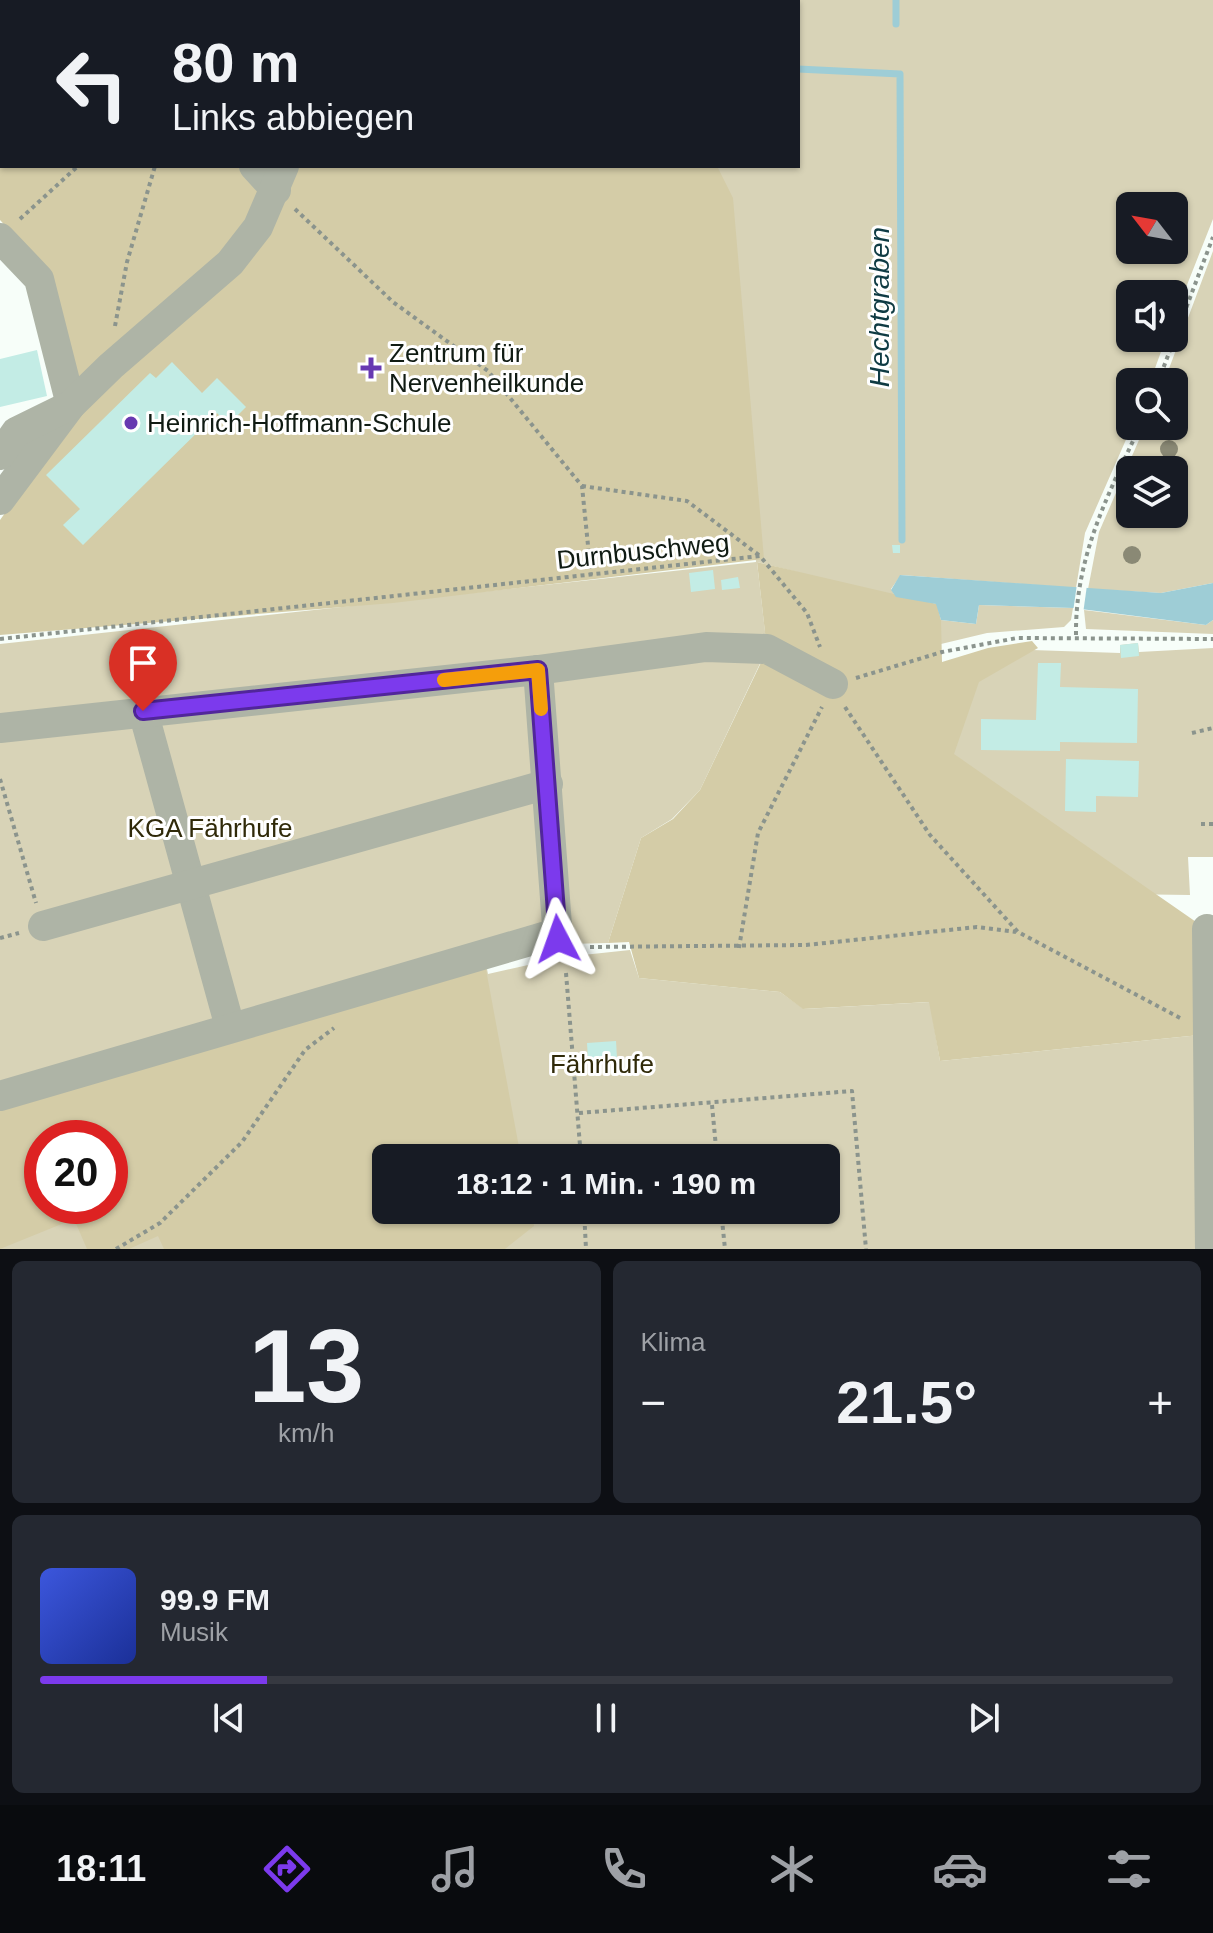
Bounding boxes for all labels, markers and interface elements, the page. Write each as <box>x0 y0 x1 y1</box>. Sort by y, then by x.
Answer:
text: 80 m <box>172 31 300 94</box>
icon: left <box>40 32 144 136</box>
text: Links abbiegen <box>172 97 414 138</box>
north arrow <box>1116 192 1188 264</box>
map controls <box>1116 192 1188 528</box>
water label: Hechtgraben <box>864 227 895 387</box>
button: sound <box>1116 280 1188 352</box>
place label: Zentrum für Nervenheilkunde <box>389 338 584 398</box>
marker: Zentrum für Nervenheilkunde <box>360 357 382 379</box>
button: search <box>1116 368 1188 440</box>
place label: Heinrich-Hoffmann-Schule <box>147 408 451 438</box>
marker: Heinrich-Hoffmann-Schule <box>122 414 140 432</box>
button: layers <box>1116 456 1188 528</box>
street label: Durnbuschweg <box>555 527 731 575</box>
pin <box>109 629 177 711</box>
icon: arrive <box>121 641 165 685</box>
park label: KGA Fährhufe <box>128 813 292 843</box>
position arrow <box>516 897 600 981</box>
park label: Fährhufe <box>550 1049 654 1079</box>
speed limit sign: 20 <box>24 1120 128 1224</box>
text: 18:12 · 1 Min. · 190 m <box>456 1167 756 1200</box>
text: 13 <box>248 1308 364 1424</box>
text: Klima <box>641 1327 706 1357</box>
text: 21.5° <box>836 1369 977 1436</box>
text: − <box>641 1378 666 1427</box>
text: + <box>1147 1378 1173 1427</box>
text: km/h <box>278 1418 334 1448</box>
text: 99.9 FM <box>160 1583 270 1616</box>
text: Musik <box>160 1617 228 1647</box>
icon: previous <box>207 1696 251 1740</box>
icon: pause <box>584 1696 628 1740</box>
icon: next <box>962 1696 1006 1740</box>
icon: directions <box>259 1841 315 1897</box>
icon: music <box>427 1841 483 1897</box>
icon: phone <box>596 1841 652 1897</box>
icon: climate <box>764 1841 820 1897</box>
icon: car <box>932 1841 988 1897</box>
icon: filters <box>1101 1841 1157 1897</box>
text: 18:11 <box>56 1848 146 1889</box>

